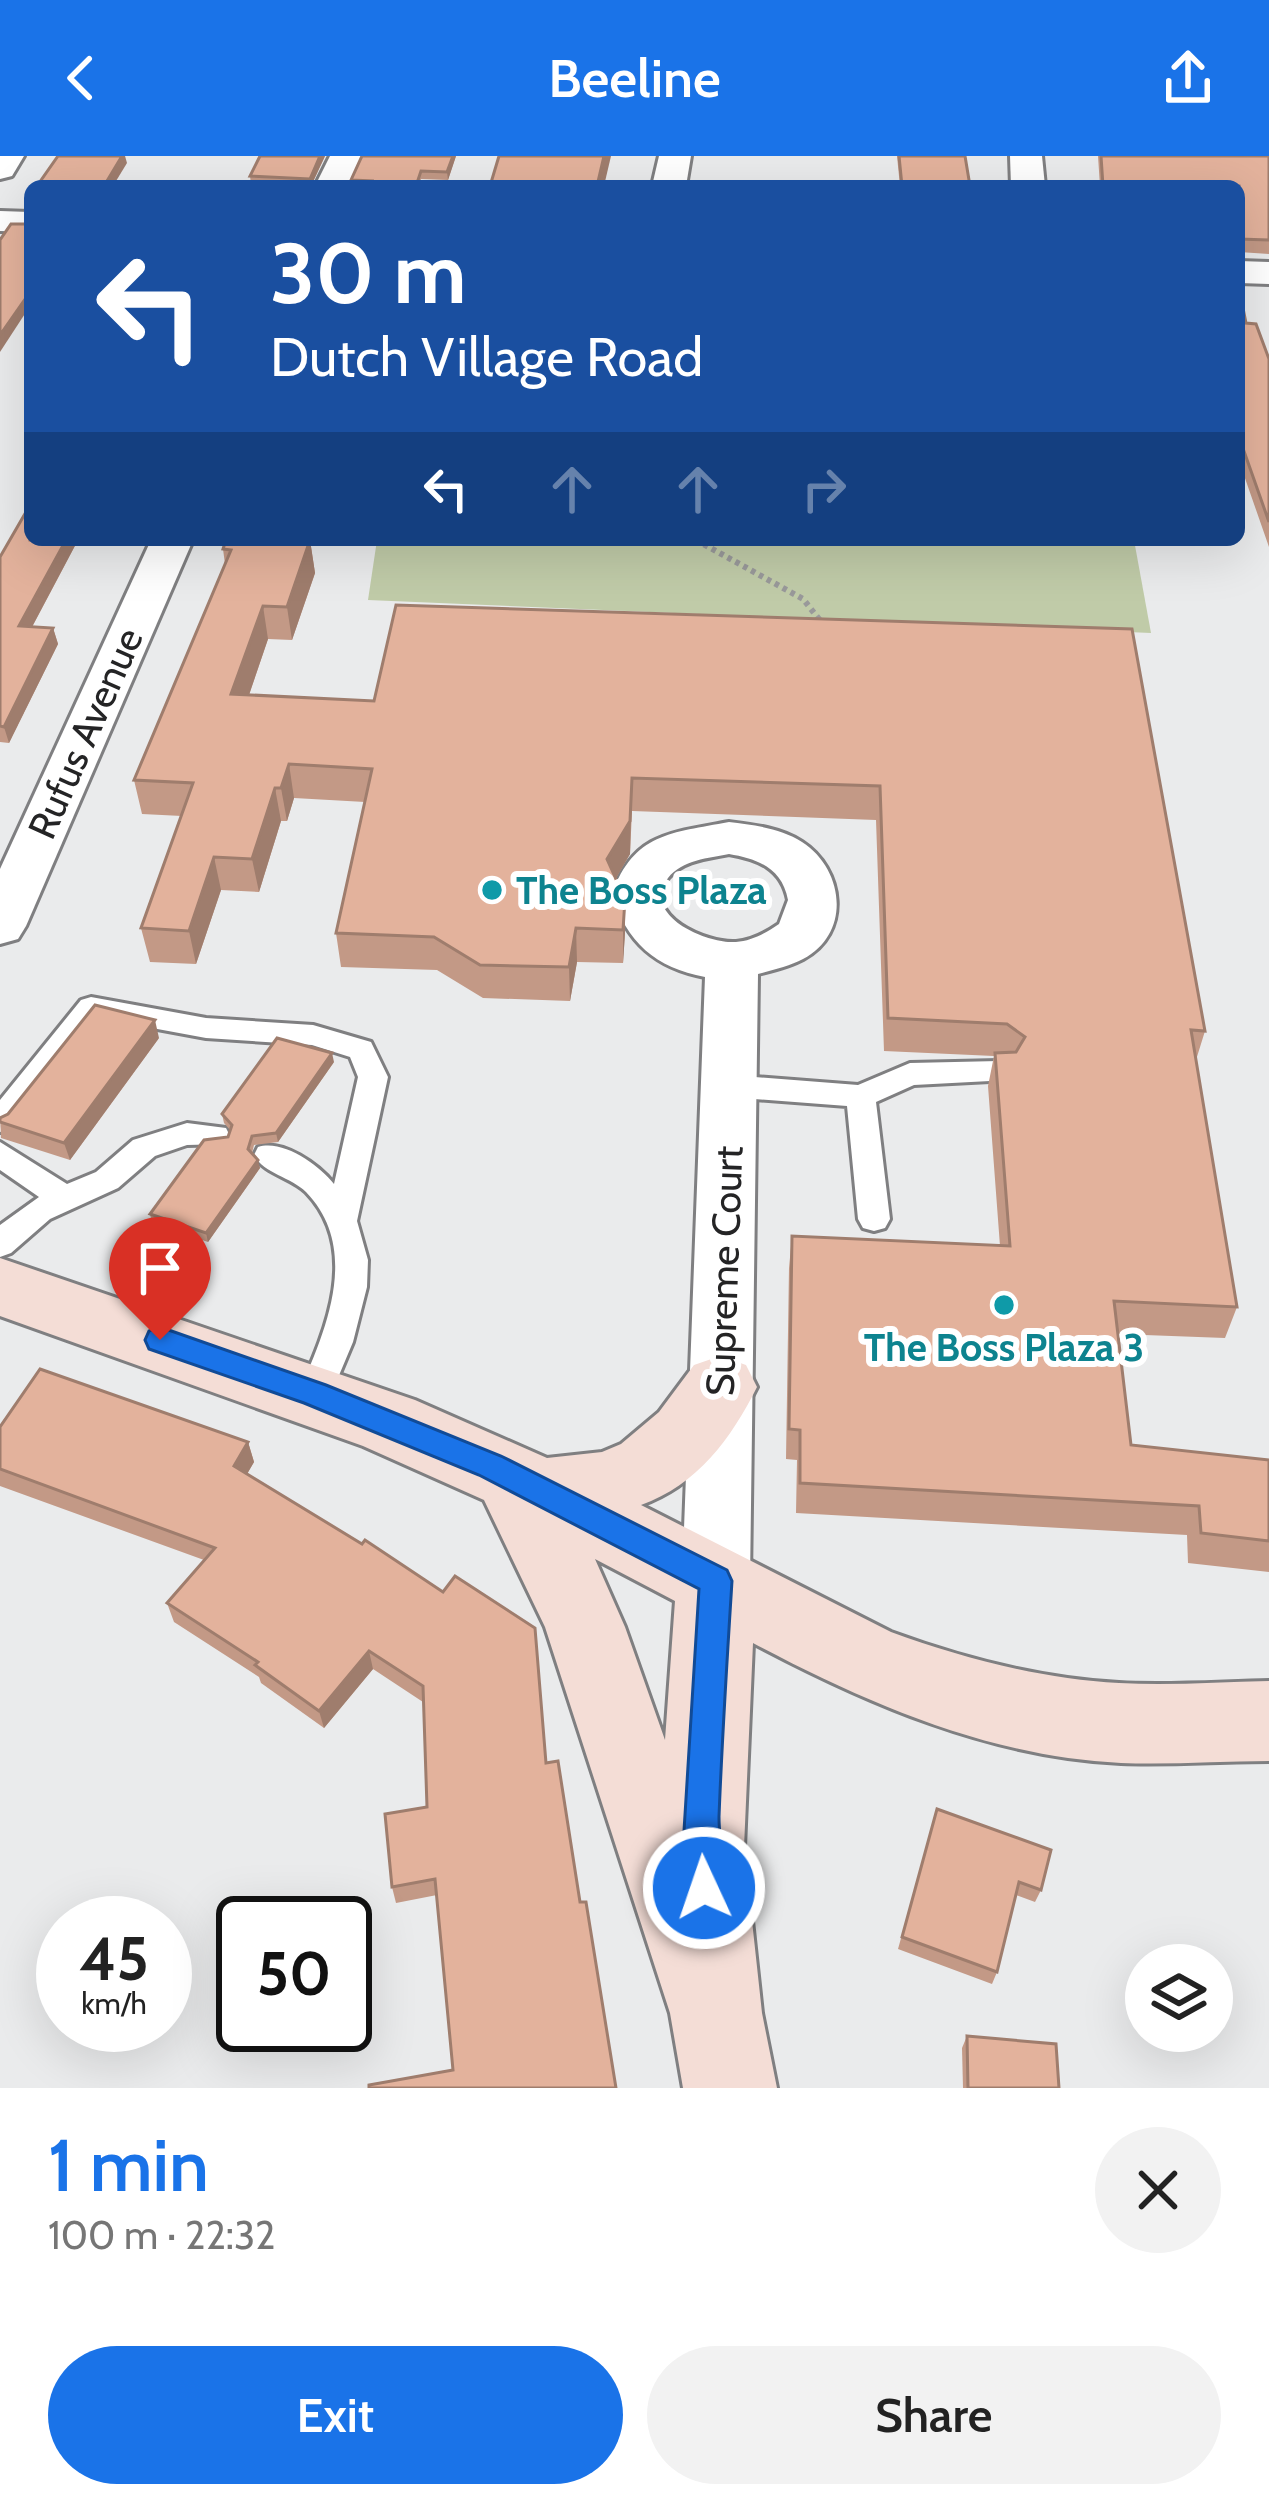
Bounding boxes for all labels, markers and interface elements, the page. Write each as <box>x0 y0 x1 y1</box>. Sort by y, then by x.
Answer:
icon: back <box>48 45 114 111</box>
text: Beeline <box>548 45 721 111</box>
icon: share <box>1155 45 1221 111</box>
text: 30 m <box>270 222 466 324</box>
icon: left <box>72 228 228 384</box>
text: Dutch Village Road <box>270 324 703 390</box>
icon: left <box>413 456 479 522</box>
icon: ahead <box>539 456 605 522</box>
icon: ahead <box>665 456 731 522</box>
icon: right <box>791 456 857 522</box>
street label: Rufus Avenue <box>17 620 153 846</box>
place label: The Boss Plaza <box>516 866 767 914</box>
marker: The Boss Plaza <box>479 877 505 903</box>
street label: Supreme Court <box>696 1145 752 1397</box>
pin <box>109 1217 211 1340</box>
icon: arrive <box>127 1235 193 1301</box>
marker: The Boss Plaza 3 <box>991 1292 1017 1318</box>
place label: The Boss Plaza 3 <box>864 1323 1144 1371</box>
position arrow <box>641 1825 767 1951</box>
speed limit sign: 50 <box>216 1896 372 2052</box>
text: 45 <box>79 1922 149 1995</box>
map controls <box>1125 1944 1233 2052</box>
button: layers <box>1125 1944 1233 2052</box>
text: km/h <box>81 1985 147 2022</box>
text: 1 min <box>48 2122 209 2209</box>
button: close <box>1095 2127 1221 2253</box>
text: 100 m · 22:32 <box>48 2211 276 2259</box>
button: Exit <box>48 2346 623 2484</box>
button: Share <box>647 2346 1221 2484</box>

